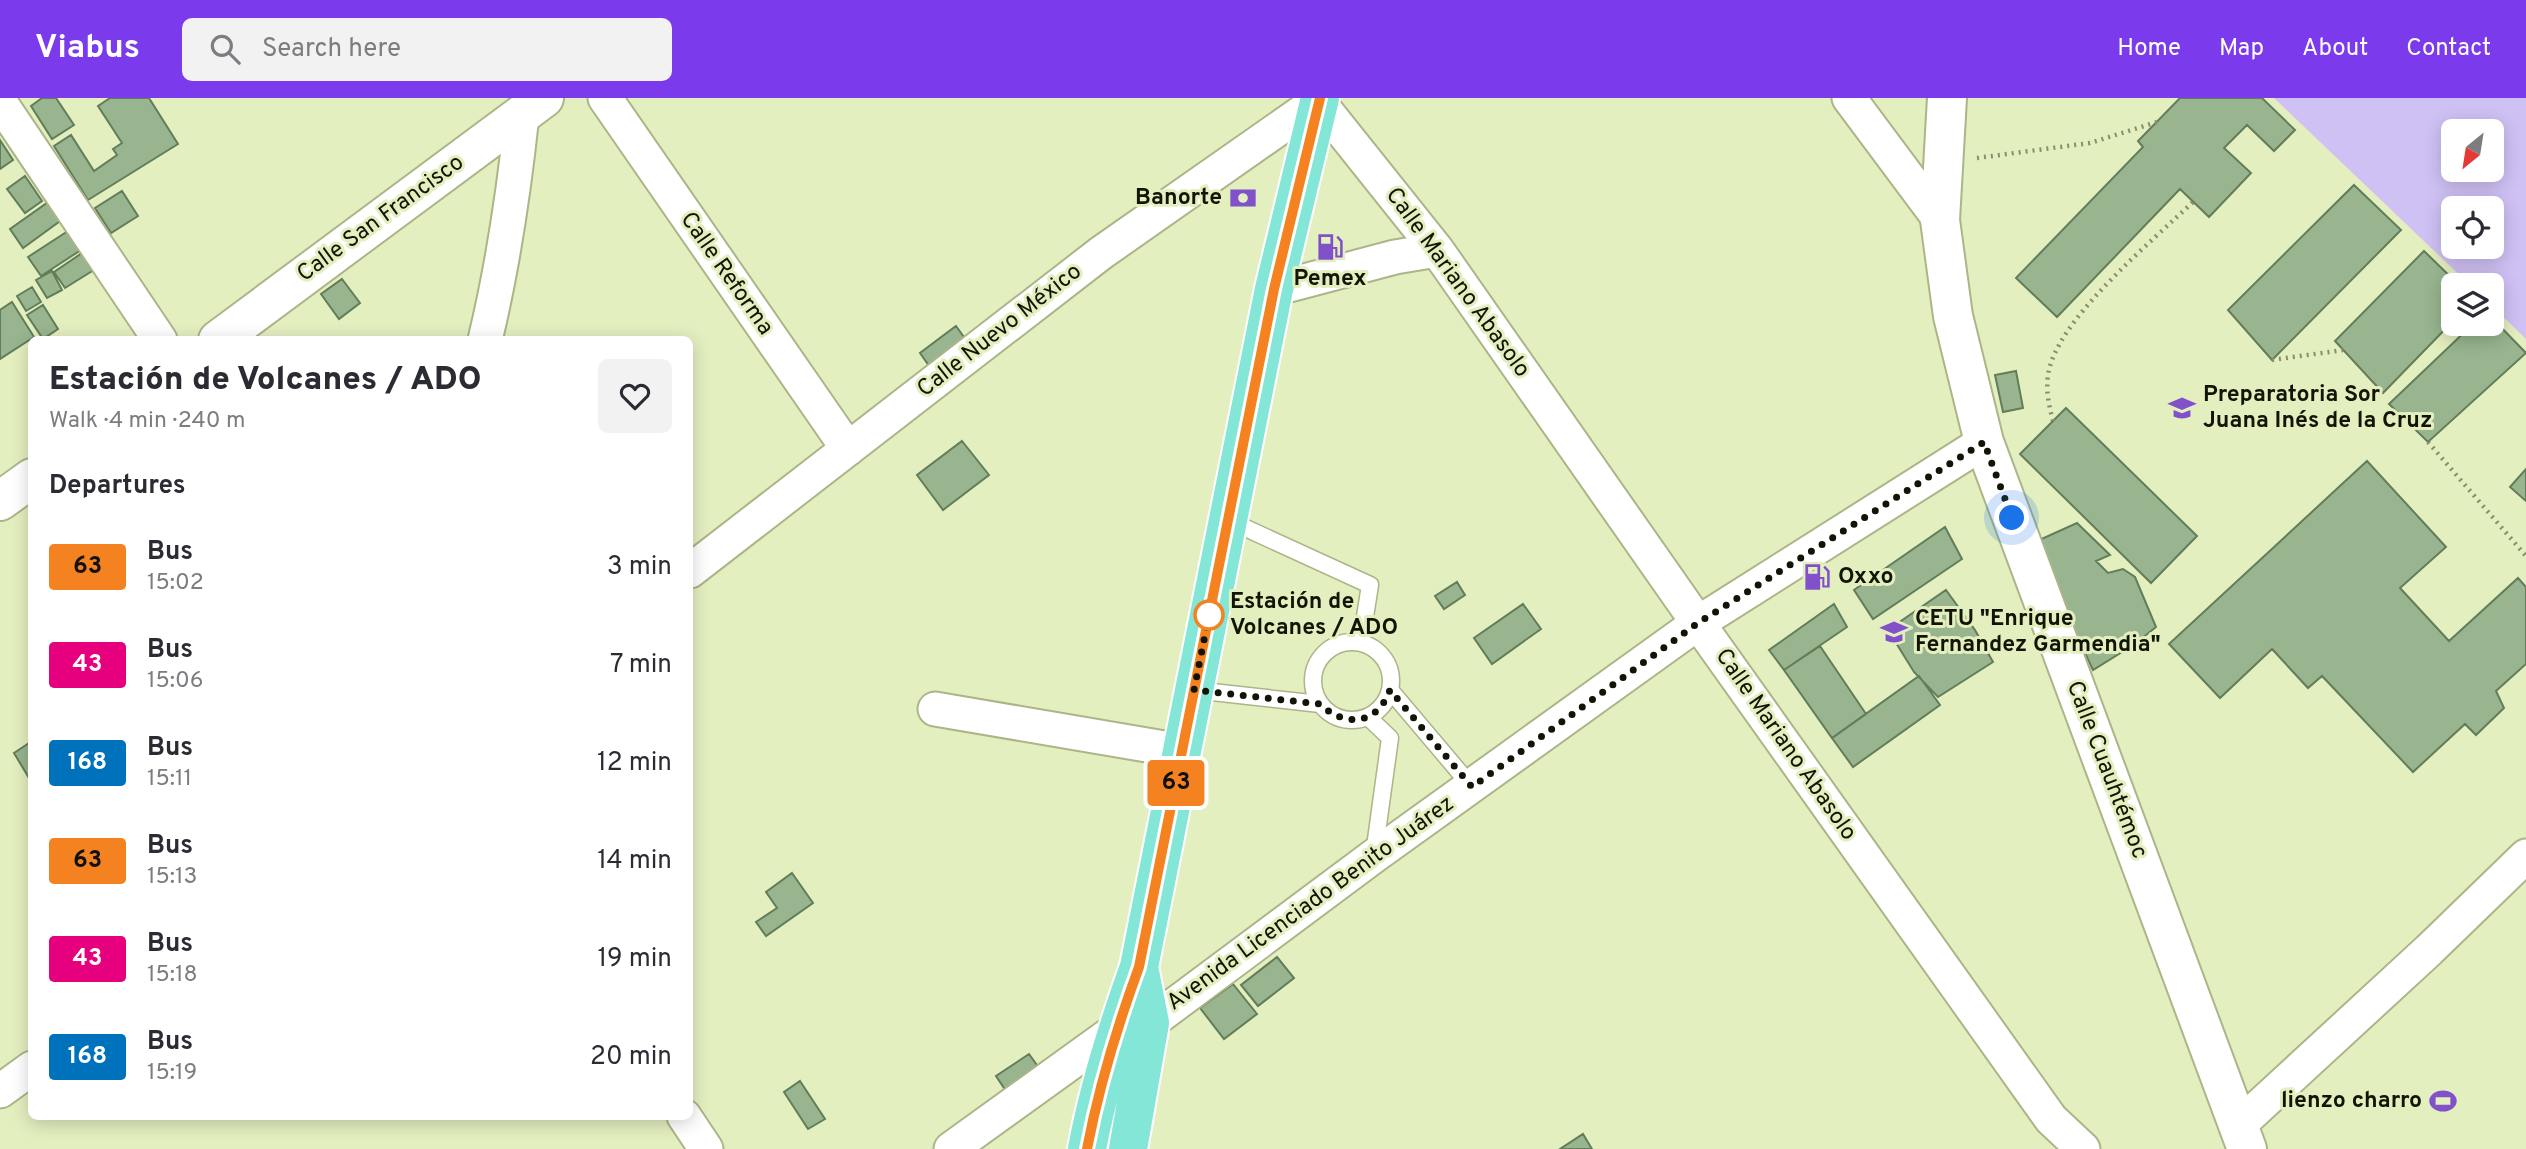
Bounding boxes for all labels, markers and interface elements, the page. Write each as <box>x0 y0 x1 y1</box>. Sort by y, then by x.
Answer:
search box <box>182 18 672 81</box>
text: Viabus <box>35 28 140 70</box>
icon: search <box>206 30 244 68</box>
text: Search here <box>262 33 401 66</box>
text: Home <box>2117 34 2181 64</box>
text: Map <box>2219 34 2264 64</box>
text: About <box>2302 34 2368 64</box>
text: Contact <box>2406 34 2491 64</box>
north arrow <box>2441 119 2504 182</box>
map controls <box>2441 119 2504 336</box>
street label: Calle San Francisco <box>292 149 470 289</box>
street label: Calle Mariano Abasolo <box>1378 182 1536 384</box>
bank icon: Banorte <box>1228 183 1258 213</box>
place label: Banorte <box>1135 184 1222 213</box>
button: locate <box>2441 196 2504 259</box>
street label: Calle Reforma <box>673 207 779 341</box>
fuel station icon: Pemex <box>1315 232 1345 262</box>
street label: Calle Nuevo México <box>912 258 1088 404</box>
place label: Pemex <box>1293 265 1367 294</box>
button: layers <box>2441 273 2504 336</box>
button: heart <box>598 359 672 433</box>
text: Estación de Volcanes / ADO <box>49 360 482 402</box>
place label: Preparatoria Sor Juana Inés de la Cruz <box>2203 381 2432 436</box>
school or university icon: Preparatoria Sor Juana Inés de la Cruz <box>2167 393 2197 423</box>
text: Walk · 4 min · 240 m <box>49 407 245 436</box>
text: Departures <box>49 470 186 503</box>
your location <box>1994 500 2029 535</box>
text: Bus <box>147 536 193 569</box>
text: 3 min <box>607 551 672 584</box>
text: 63 <box>73 552 102 582</box>
fuel station icon: Oxxo <box>1802 562 1832 592</box>
place label: Oxxo <box>1838 563 1893 592</box>
text: 15:02 <box>147 569 204 598</box>
place label: Estación de Volcanes / ADO <box>1230 588 1398 643</box>
marker: Estación de Volcanes / ADO <box>1194 600 1224 630</box>
place label: CETU "Enrique Fernandez Garmendia" <box>1915 605 2161 660</box>
school or university icon: CETU "Enrique Fernandez Garmendia" <box>1879 617 1909 647</box>
text: Bus <box>147 634 193 667</box>
street label: Calle Mariano Abasolo <box>1708 643 1862 847</box>
text: 7 min <box>610 649 672 682</box>
text: 43 <box>73 650 102 680</box>
text: 15:06 <box>147 667 204 696</box>
street label: Calle Cuauhtémoc <box>2059 677 2153 863</box>
text: Bus <box>147 732 193 765</box>
text: 12 min <box>597 747 672 780</box>
text: 168 <box>68 748 107 778</box>
line badge: 63 <box>1144 760 1208 806</box>
text: 15:11 <box>147 765 192 794</box>
text: 63 <box>1161 768 1191 798</box>
street label: Avenida Licenciado Benito Juárez <box>1162 790 1460 1018</box>
text: Bus <box>147 830 193 863</box>
text: 14 min <box>597 845 672 878</box>
text: 63 <box>73 846 102 876</box>
text: 15:13 <box>147 863 197 892</box>
text: Bus <box>147 928 193 961</box>
text: 19 min <box>597 943 672 976</box>
text: 43 <box>73 944 102 974</box>
text: 15:18 <box>147 961 198 990</box>
text: Bus <box>147 1026 193 1059</box>
text: 20 min <box>590 1041 672 1074</box>
text: 168 <box>68 1042 107 1072</box>
text: 15:19 <box>147 1059 197 1088</box>
sports icon: lienzo charro <box>2428 1086 2458 1116</box>
place label: lienzo charro <box>2281 1087 2422 1116</box>

